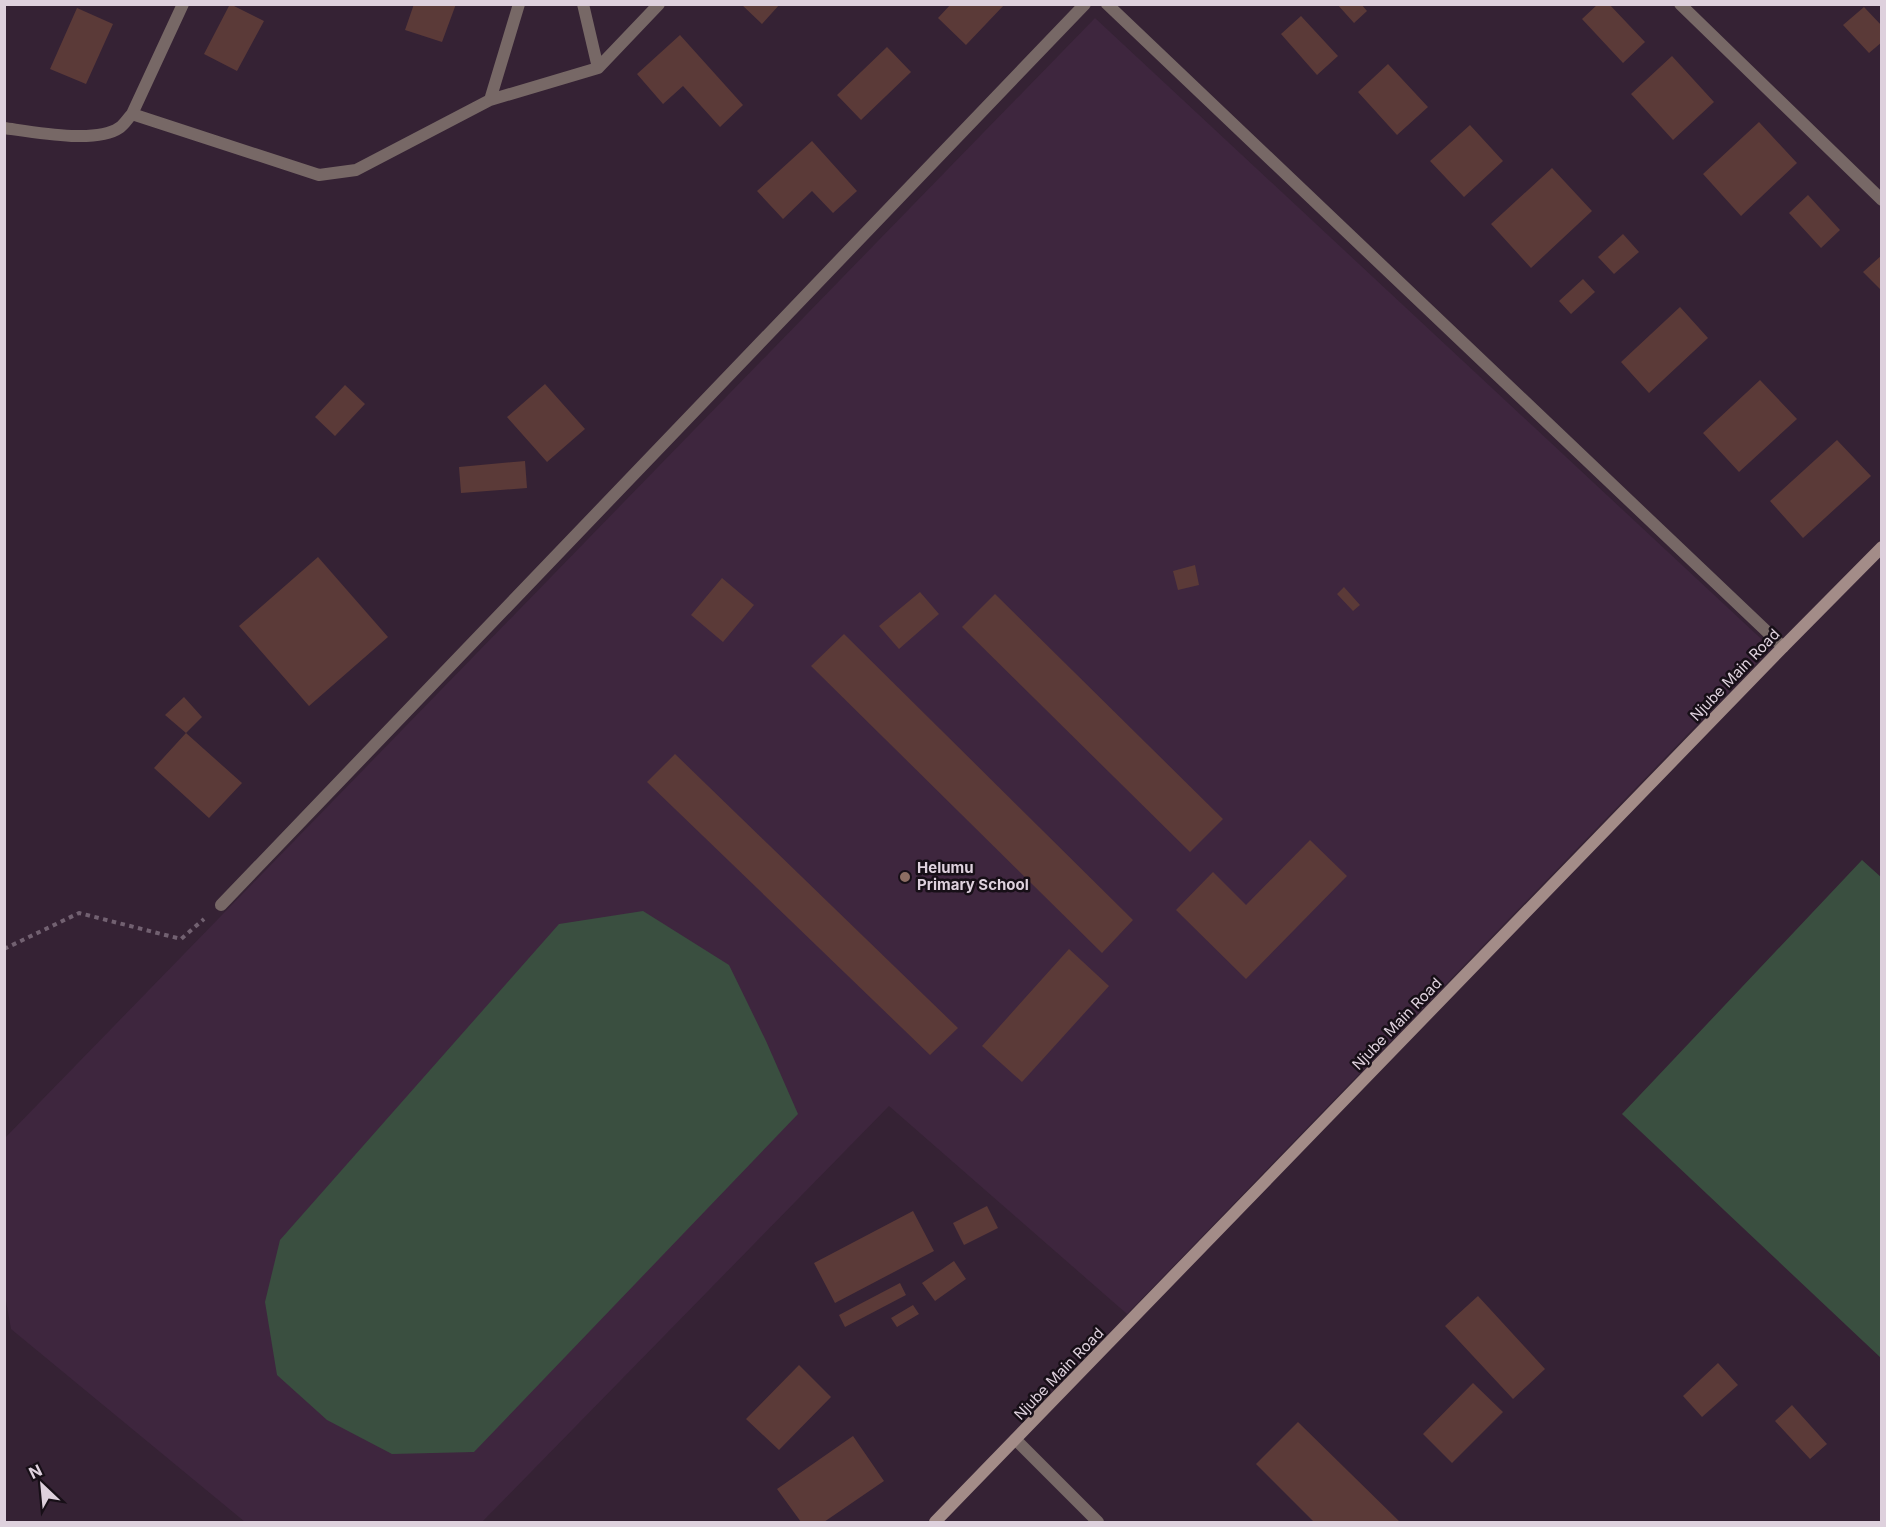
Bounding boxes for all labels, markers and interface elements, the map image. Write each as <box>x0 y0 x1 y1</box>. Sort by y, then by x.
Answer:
street label: Njube Main Road <box>1686 625 1783 725</box>
place label: Helumu Primary School <box>917 858 1029 894</box>
marker: Helumu Primary School <box>898 870 912 884</box>
street label: Njube Main Road <box>1348 974 1445 1074</box>
street label: Njube Main Road <box>1010 1324 1107 1424</box>
north arrow <box>12 1455 72 1515</box>
text: N <box>26 1460 45 1483</box>

